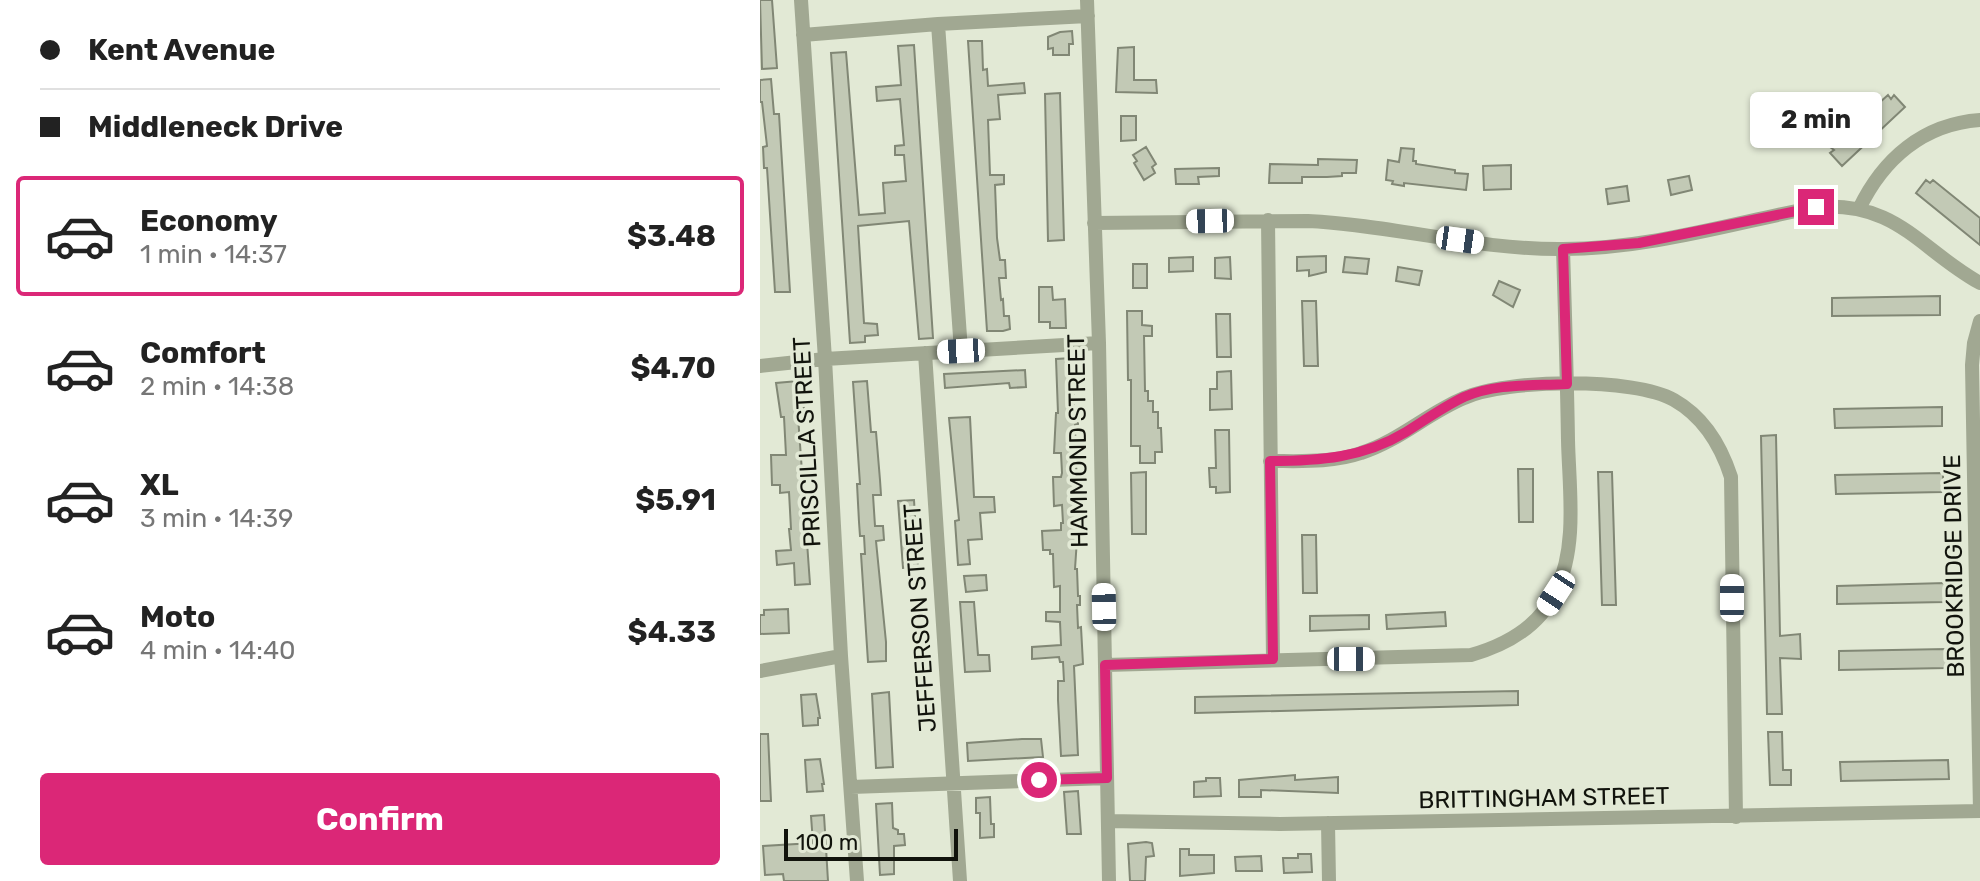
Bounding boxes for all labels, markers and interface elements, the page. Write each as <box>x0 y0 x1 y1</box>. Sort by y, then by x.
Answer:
text: Kent Avenue <box>88 32 275 68</box>
callout: 2 min <box>1750 91 1882 147</box>
text: 2 min <box>1781 104 1851 135</box>
text: Middleneck Drive <box>88 109 343 145</box>
route end <box>1798 189 1834 225</box>
icon: car <box>44 200 116 272</box>
text: Economy <box>140 203 278 239</box>
car <box>1186 209 1234 233</box>
text: $3.48 <box>627 218 716 254</box>
car <box>1435 225 1485 255</box>
text: 1 min · 14:37 <box>140 239 287 270</box>
icon: car <box>44 332 116 404</box>
street label: HAMMOND STREET <box>1062 334 1094 548</box>
text: Comfort <box>140 335 266 371</box>
street label: PRISCILLA STREET <box>787 336 826 548</box>
car <box>936 338 986 364</box>
text: $4.70 <box>630 350 716 386</box>
text: 2 min · 14:38 <box>140 371 294 402</box>
street label: BROOKRIDGE DRIVE <box>1938 454 1970 678</box>
icon: car <box>44 464 116 536</box>
text: XL <box>140 467 179 503</box>
text: $5.91 <box>635 482 716 518</box>
text: 3 min · 14:39 <box>140 503 293 534</box>
street label: JEFFERSON STREET <box>898 503 942 733</box>
car <box>1533 566 1579 620</box>
car <box>1720 574 1744 622</box>
car <box>1092 583 1116 631</box>
icon: car <box>44 596 116 668</box>
text: Moto <box>140 599 215 635</box>
text: $4.33 <box>628 614 716 650</box>
text: 4 min · 14:40 <box>140 635 296 666</box>
car <box>1327 647 1375 671</box>
route start <box>1021 762 1057 798</box>
button: Confirm <box>40 773 720 865</box>
street label: BRITTINGHAM STREET <box>1418 782 1670 814</box>
scale bar <box>784 825 958 861</box>
text: 100 m <box>796 829 858 856</box>

